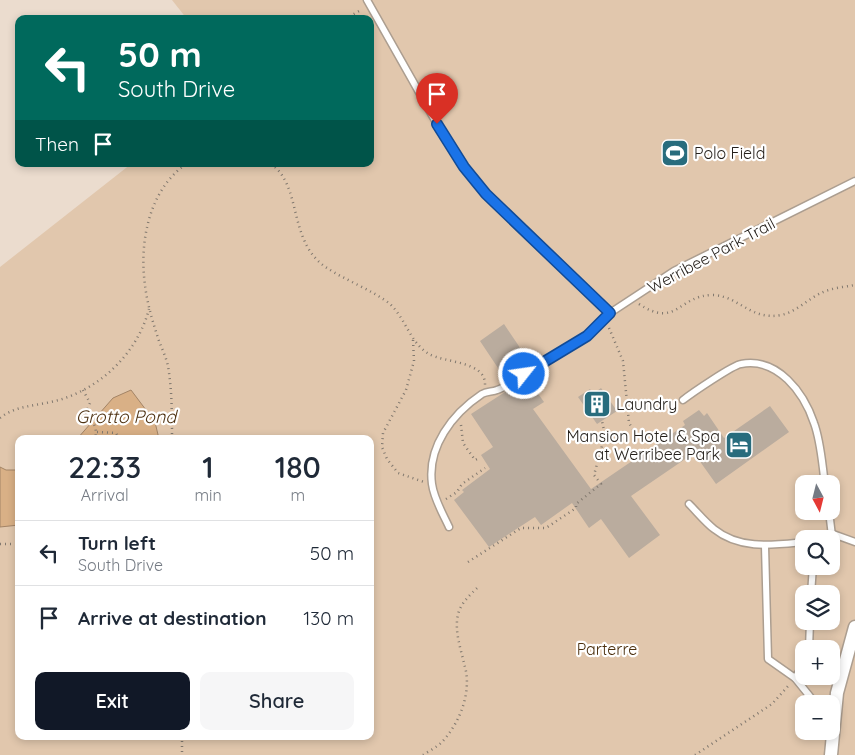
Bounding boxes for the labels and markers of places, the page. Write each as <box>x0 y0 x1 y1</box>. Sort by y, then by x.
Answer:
pin <box>416 73 458 124</box>
sports icon: Polo Field <box>660 138 690 168</box>
place label: Polo Field <box>694 143 765 163</box>
building icon: Laundry <box>582 389 612 419</box>
place label: Laundry <box>616 394 677 414</box>
place label: Mansion Hotel & Spa at Werribee Park <box>566 426 720 464</box>
hotel icon: Mansion Hotel & Spa at Werribee Park <box>724 430 754 460</box>

